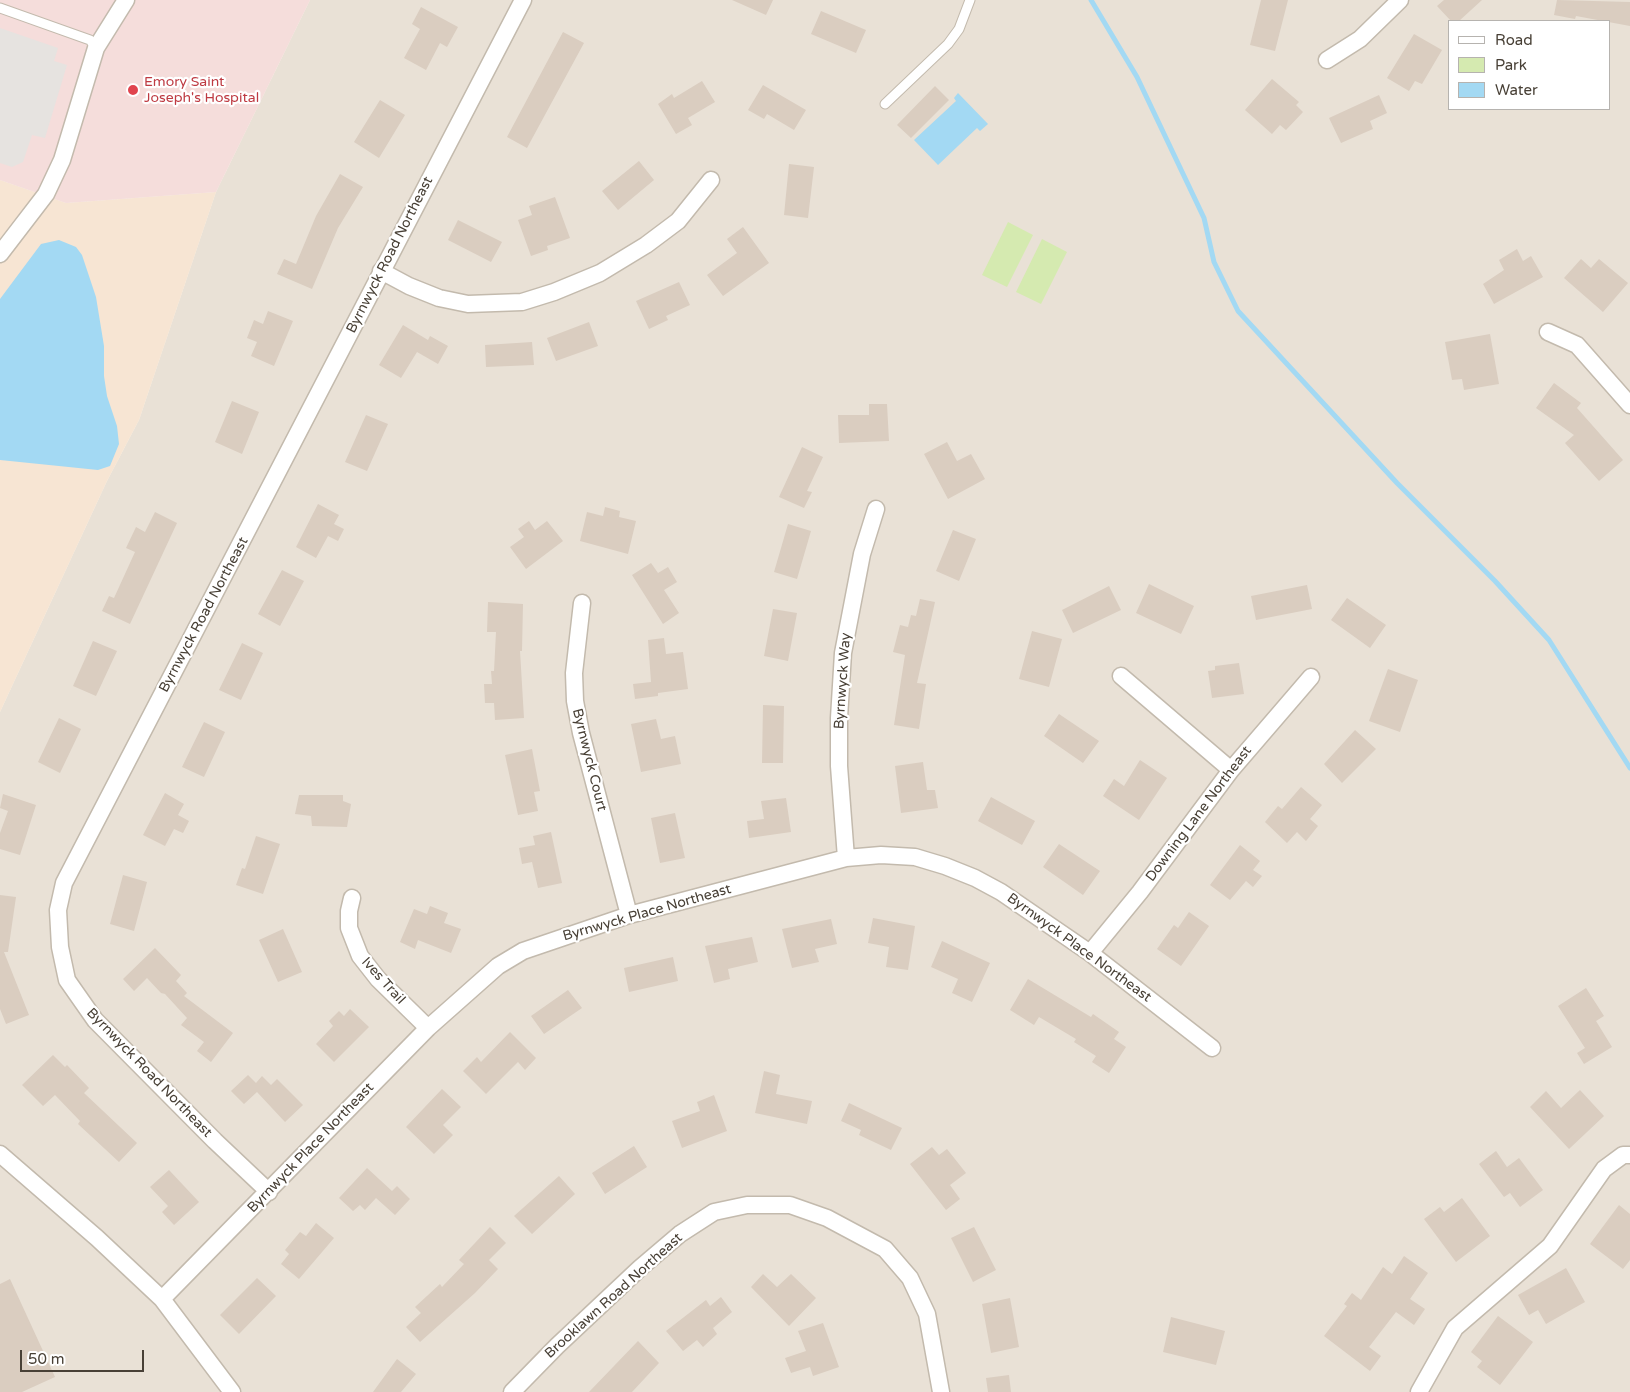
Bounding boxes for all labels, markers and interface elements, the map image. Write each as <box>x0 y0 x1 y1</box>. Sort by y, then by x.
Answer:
legend <box>1448 20 1610 110</box>
text: Road <box>1495 31 1533 49</box>
text: Park <box>1495 56 1527 74</box>
place label: Emory Saint Joseph's Hospital <box>144 74 259 106</box>
text: Water <box>1495 81 1538 99</box>
marker: Emory Saint Joseph's Hospital <box>126 83 140 97</box>
street label: Byrnwyck Road Northeast <box>343 174 437 336</box>
street label: Byrnwyck Road Northeast <box>156 534 252 696</box>
street label: Byrnwyck Way <box>831 632 855 730</box>
street label: Byrnwyck Court <box>568 707 610 813</box>
street label: Downing Lane Northeast <box>1143 743 1255 885</box>
street label: Byrnwyck Place Northeast <box>561 881 733 945</box>
street label: Byrnwyck Place Northeast <box>1004 890 1154 1006</box>
street label: Ives Trail <box>358 954 408 1008</box>
street label: Byrnwyck Road Northeast <box>83 1005 215 1141</box>
street label: Byrnwyck Place Northeast <box>244 1079 378 1217</box>
street label: Brooklawn Road Northeast <box>542 1230 686 1362</box>
scale bar <box>22 1340 146 1372</box>
text: 50 m <box>28 1350 65 1368</box>

